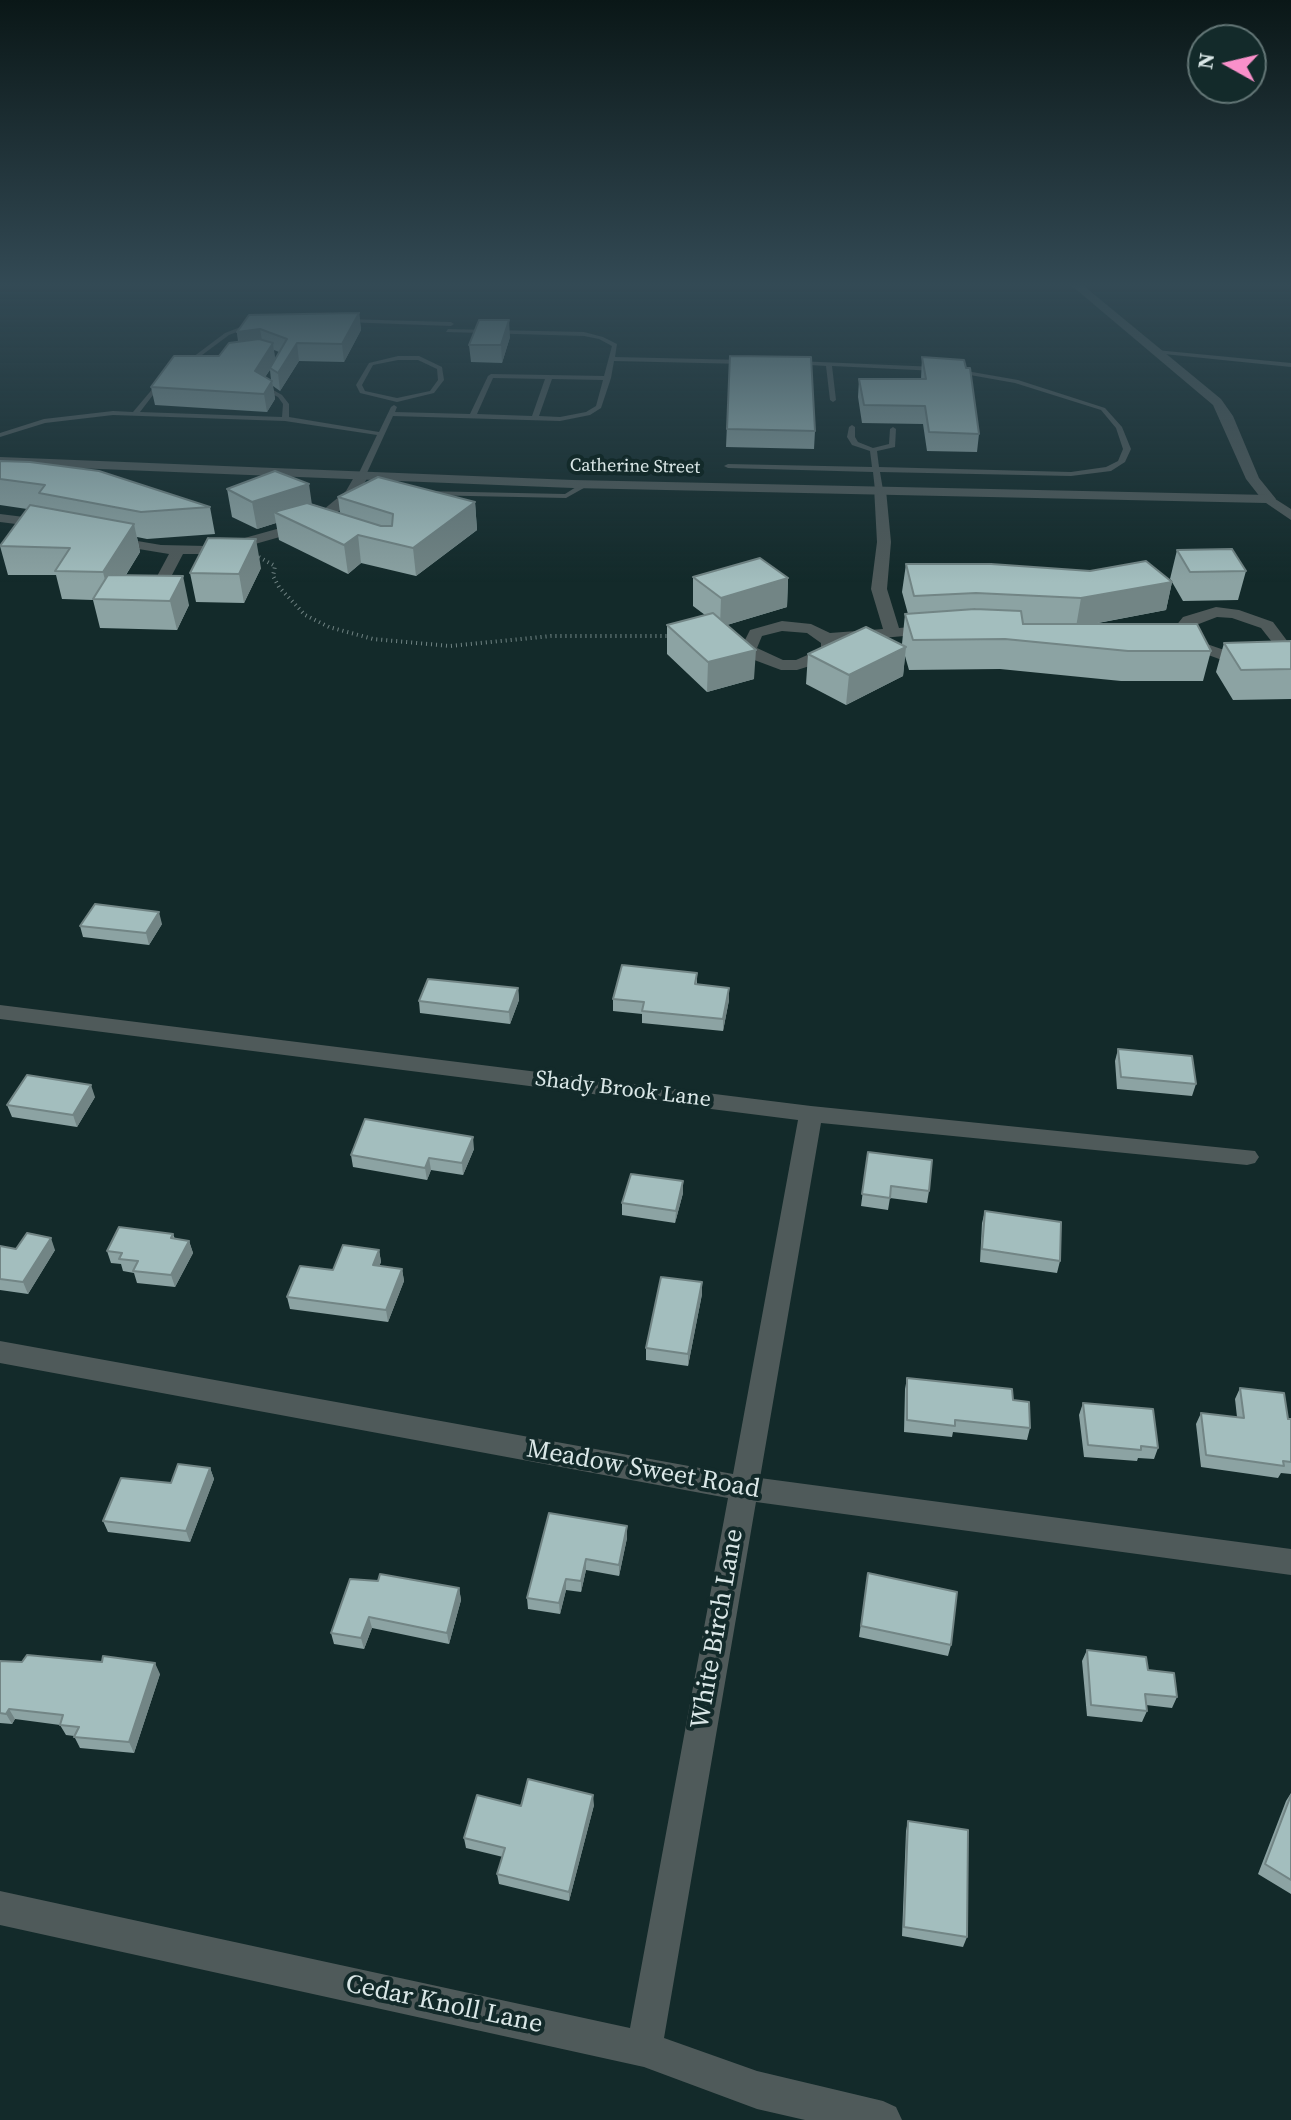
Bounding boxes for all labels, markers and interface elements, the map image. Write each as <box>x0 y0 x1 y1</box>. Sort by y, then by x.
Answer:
north arrow <box>1187 24 1267 104</box>
text: N <box>1189 51 1221 71</box>
street label: Catherine Street <box>570 455 700 479</box>
street label: Shady Brook Lane <box>534 1066 712 1114</box>
street label: Meadow Sweet Road <box>524 1434 762 1506</box>
street label: White Birch Lane <box>685 1526 751 1732</box>
street label: Cedar Knoll Lane <box>343 1969 545 2041</box>

